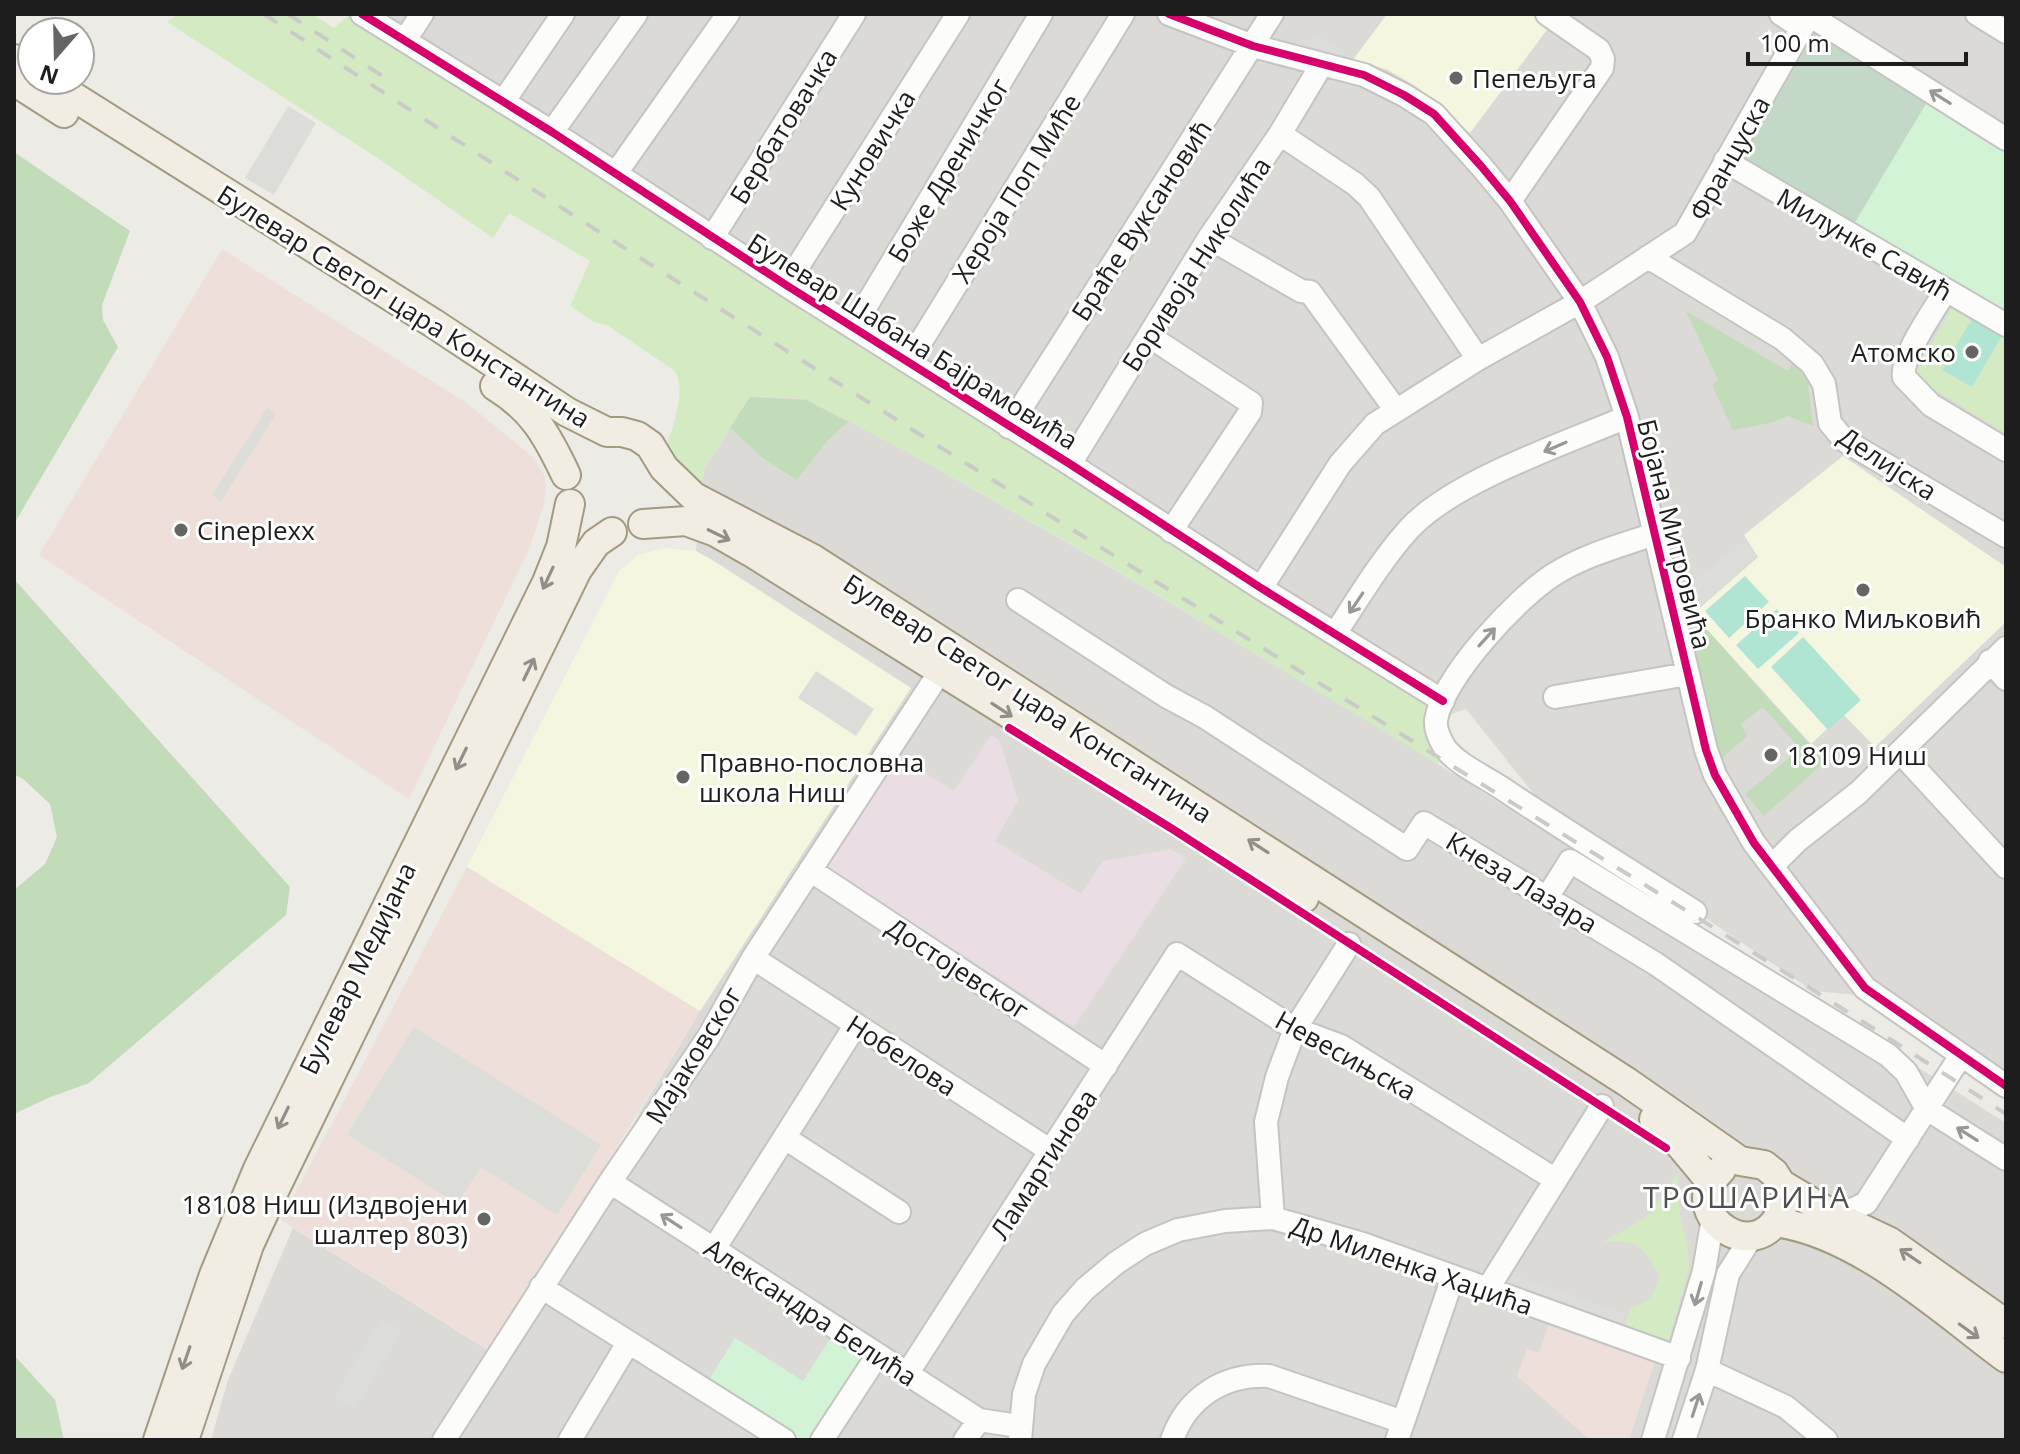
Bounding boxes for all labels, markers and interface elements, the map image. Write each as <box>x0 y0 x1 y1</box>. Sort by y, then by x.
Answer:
north arrow <box>16 16 96 96</box>
scale bar <box>1748 16 1966 66</box>
text: 100 m <box>1760 26 1830 59</box>
street label: Бербатовачка <box>721 41 845 211</box>
text: N <box>35 59 62 93</box>
place label: Пепељуга <box>1472 60 1597 96</box>
marker: Пепељуга <box>1447 69 1465 87</box>
street label: Боже Дреничког <box>879 71 1017 269</box>
street label: Куновичка <box>821 83 923 217</box>
street label: Хероја Поп Миће <box>943 87 1089 289</box>
street label: Француска <box>1680 89 1778 227</box>
one-way arrow <box>1929 89 1952 105</box>
street label: Браће Вуксановић <box>1062 112 1220 328</box>
street label: Боривоја Николића <box>1113 150 1279 378</box>
street label: Булевар Светог цара Константина <box>211 176 597 436</box>
street label: Милунке Савић <box>1771 179 1959 309</box>
street label: Булевар Шабана Бајрамовића <box>741 224 1085 458</box>
place label: Атомско <box>1851 334 1956 370</box>
marker: Атомско <box>1963 343 1981 361</box>
street label: Бојана Митровића <box>1629 415 1721 653</box>
street label: Делијска <box>1832 418 1944 508</box>
one-way arrow <box>1543 441 1568 456</box>
place label: Cineplexx <box>197 512 315 548</box>
marker: Cineplexx <box>172 521 190 539</box>
one-way arrow <box>706 528 730 543</box>
street label: Булевар Светог цара Константина <box>837 565 1219 831</box>
one-way arrow <box>540 566 555 590</box>
marker: Бранко Миљковић <box>1854 581 1872 599</box>
one-way arrow <box>1347 592 1364 614</box>
place label: Бранко Миљковић <box>1745 600 1981 636</box>
one-way arrow <box>1477 627 1495 647</box>
one-way arrow <box>522 657 537 681</box>
one-way arrow <box>990 702 1013 718</box>
place label: 18109 Ниш <box>1787 737 1927 773</box>
place label: Правно-пословна школа Ниш <box>699 744 924 810</box>
marker: 18109 Ниш <box>1762 746 1780 764</box>
one-way arrow <box>453 747 468 771</box>
marker: Правно-пословна школа Ниш <box>674 768 692 786</box>
street label: Кнеза Лазара <box>1440 823 1604 941</box>
one-way arrow <box>1247 838 1269 855</box>
street label: Булевар Медијана <box>290 856 424 1080</box>
street label: Достојевског <box>880 909 1036 1027</box>
street label: Мајаковског <box>637 979 749 1131</box>
street label: Невесињска <box>1269 1002 1423 1108</box>
street label: Нобелова <box>840 1006 964 1104</box>
street label: Ламартинова <box>981 1082 1105 1246</box>
one-way arrow <box>275 1105 290 1129</box>
one-way arrow <box>1956 1125 1979 1141</box>
district label: ТРОШАРИНА <box>1643 1176 1851 1217</box>
place label: 18108 Ниш (Издвојени шалтер 803) <box>182 1186 468 1252</box>
street label: Др Миленка Хаџића <box>1286 1207 1538 1323</box>
marker: 18108 Ниш (Издвојени шалтер 803) <box>475 1210 493 1228</box>
one-way arrow <box>661 1213 683 1230</box>
street label: Александра Белића <box>698 1230 924 1394</box>
one-way arrow <box>1900 1247 1922 1264</box>
one-way arrow <box>1690 1281 1705 1307</box>
one-way arrow <box>1958 1322 1979 1339</box>
one-way arrow <box>177 1346 192 1371</box>
one-way arrow <box>1689 1393 1704 1418</box>

